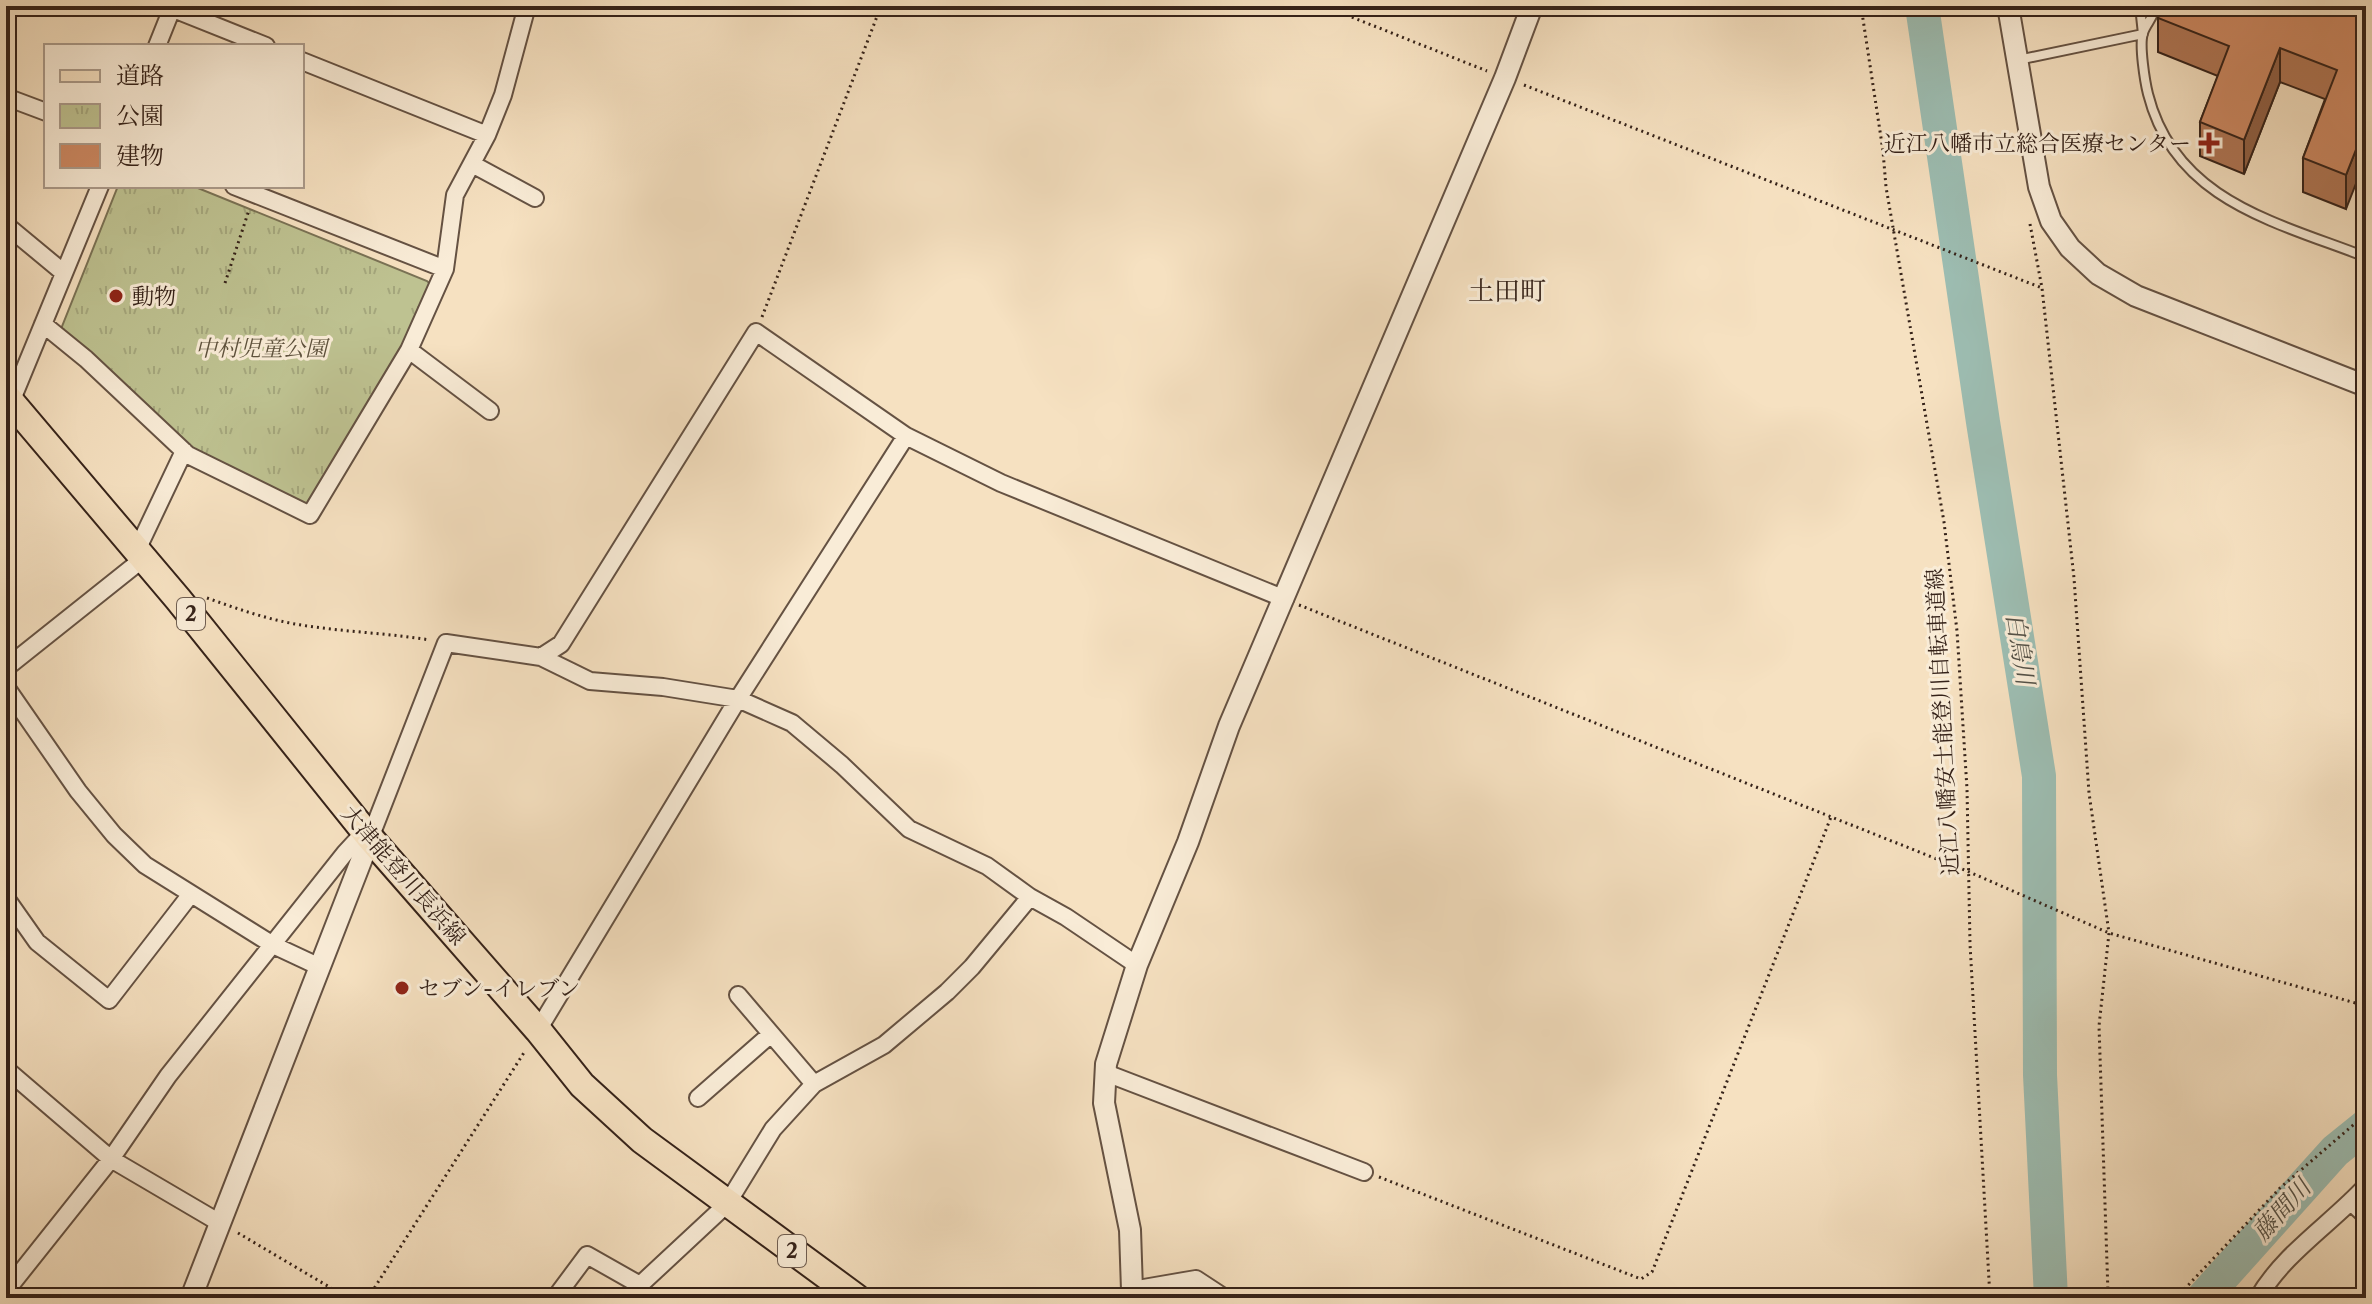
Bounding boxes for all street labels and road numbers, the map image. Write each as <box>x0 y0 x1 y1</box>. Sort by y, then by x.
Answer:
street label: 近江八幡安土能登川自転車道線 <box>1921 567 1964 876</box>
road number: 2 <box>177 598 205 630</box>
street label: 大津能登川長浜線 <box>336 800 472 951</box>
road number: 2 <box>778 1235 806 1267</box>

